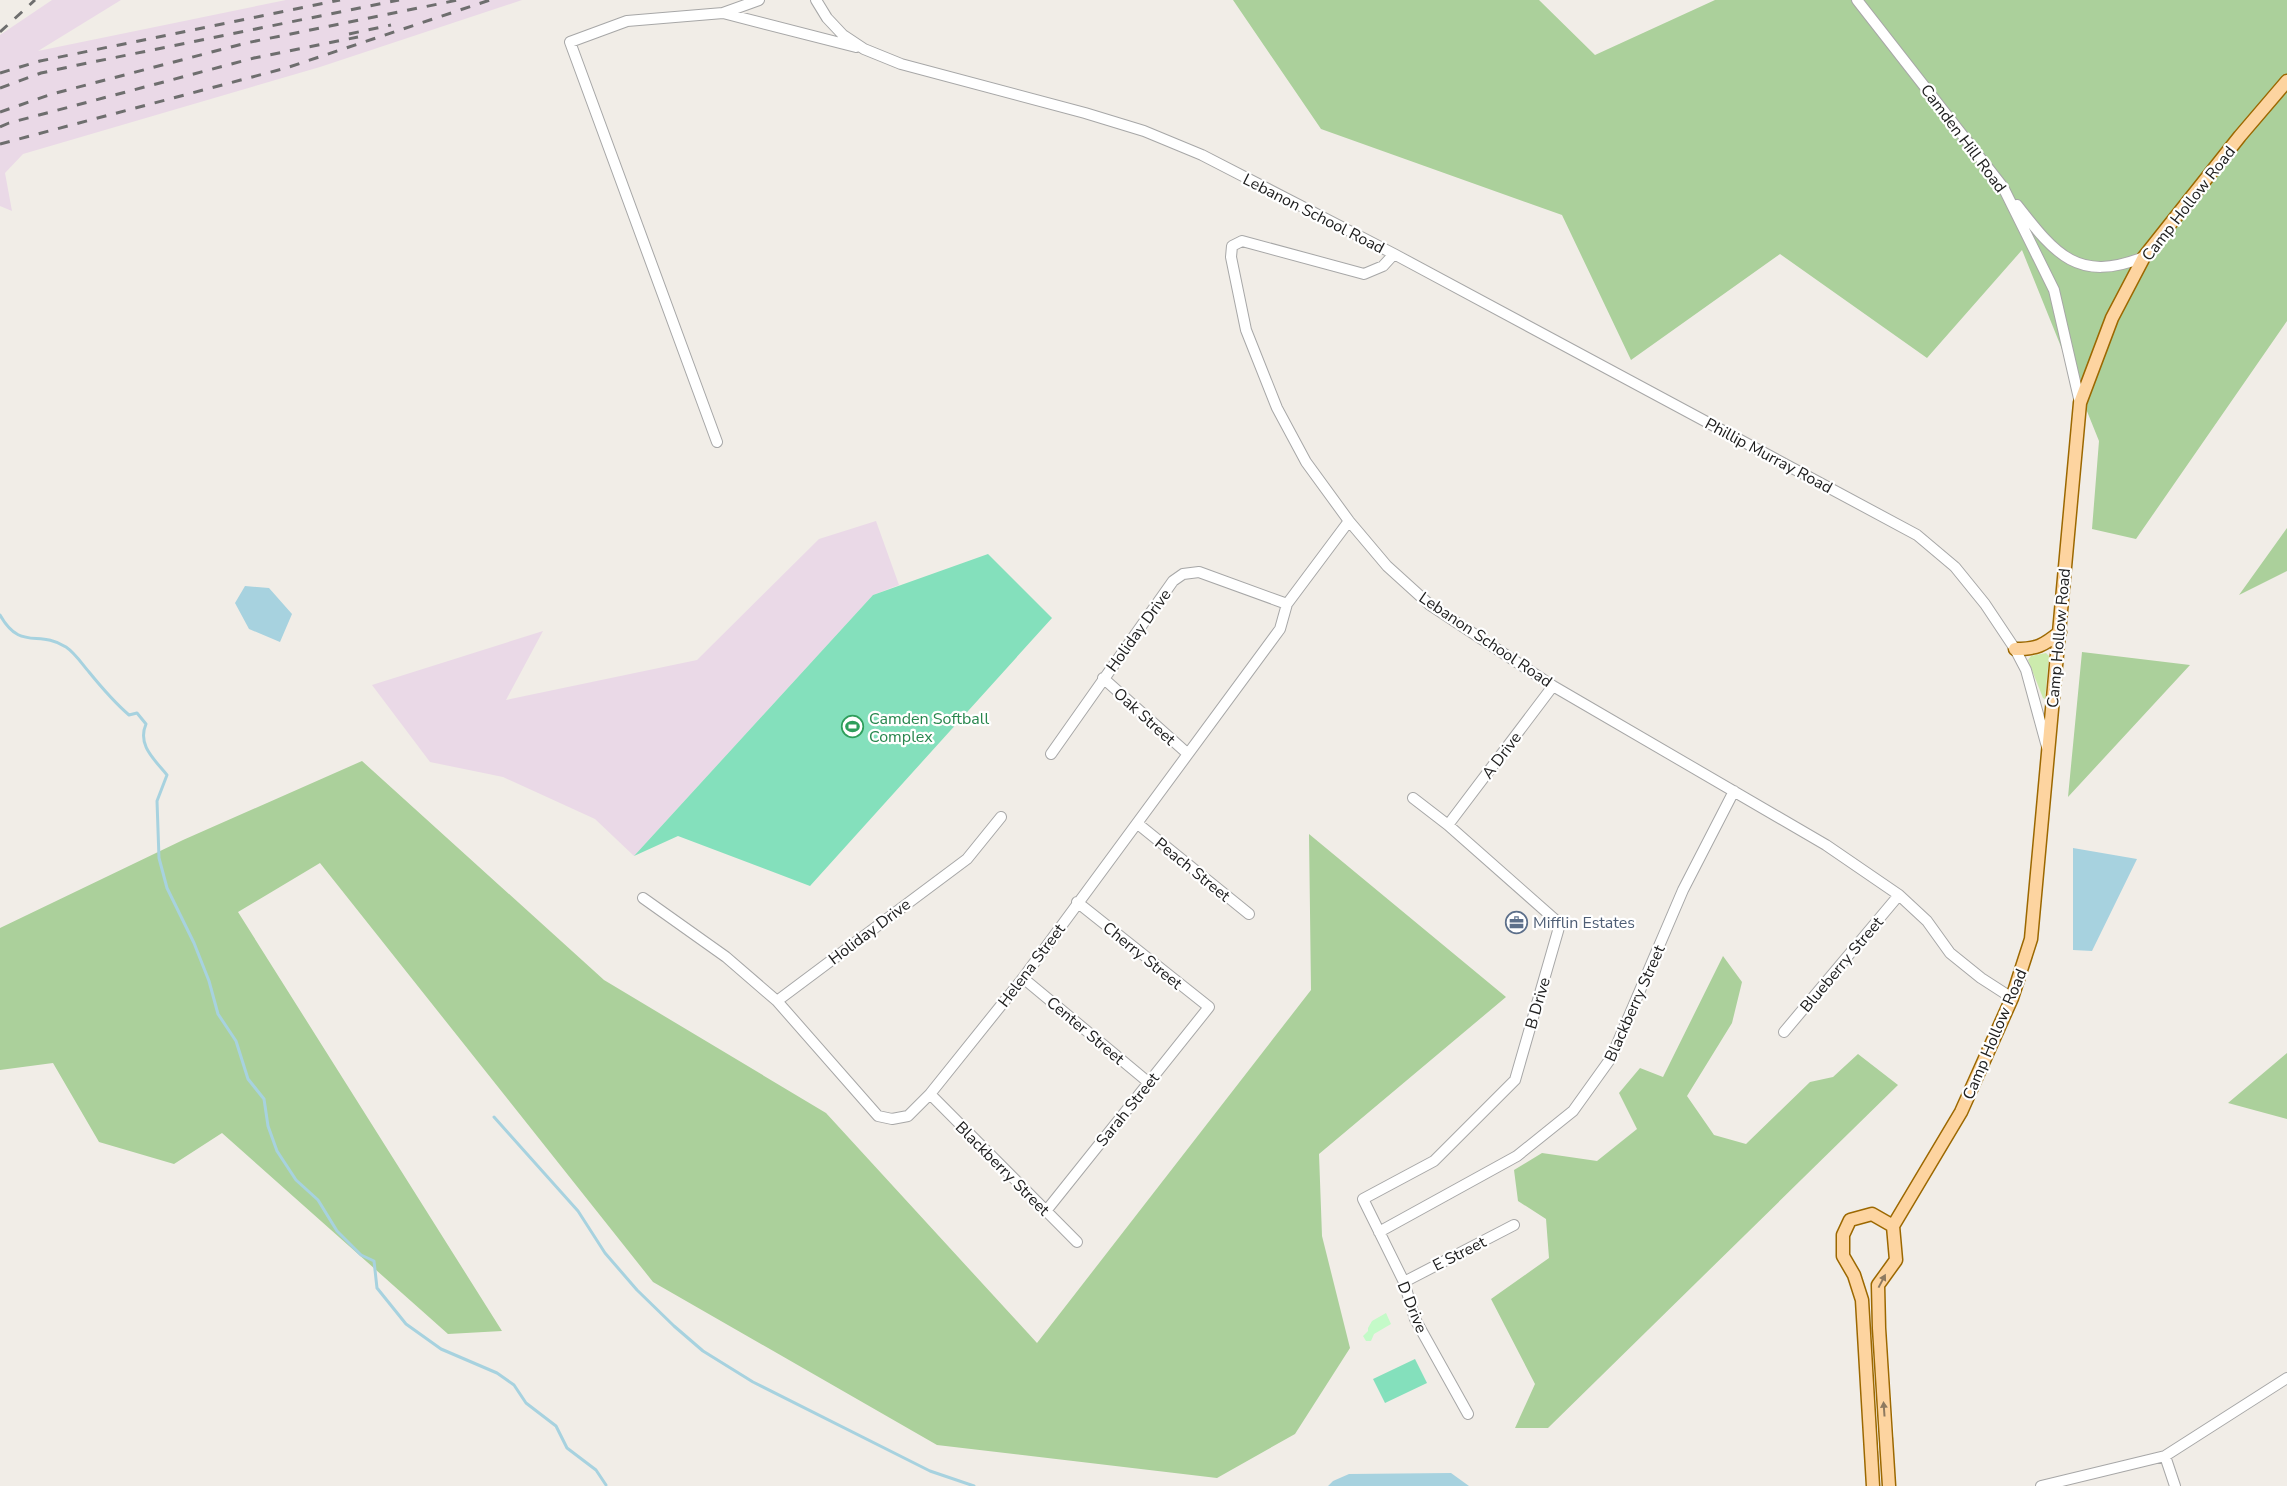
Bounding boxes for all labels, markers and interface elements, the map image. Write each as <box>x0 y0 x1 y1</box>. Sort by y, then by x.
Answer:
street label: Camden Hill Road <box>1915 80 2011 197</box>
street label: Camp Hollow Road <box>2137 142 2241 266</box>
street label: Lebanon School Road <box>1239 169 1388 259</box>
street label: Phillip Murray Road <box>1701 413 1836 499</box>
street label: Camp Hollow Road <box>2042 567 2076 709</box>
street label: Holiday Drive <box>1101 585 1176 677</box>
street label: Lebanon School Road <box>1414 587 1556 693</box>
street label: Oak Street <box>1109 683 1180 751</box>
place label: Camden Softball Complex <box>869 708 989 748</box>
sports icon: Camden Softball Complex <box>841 715 865 739</box>
street label: A Drive <box>1477 728 1527 784</box>
street label: Peach Street <box>1150 833 1235 907</box>
street label: Holiday Drive <box>824 894 915 970</box>
office icon: Mifflin Estates <box>1505 910 1529 934</box>
place label: Mifflin Estates <box>1533 912 1635 934</box>
street label: Blueberry Street <box>1795 912 1889 1017</box>
street label: Cherry Street <box>1098 917 1187 995</box>
street label: Helena Street <box>993 919 1071 1012</box>
street label: Blackberry Street <box>1599 941 1671 1065</box>
street label: Camp Hollow Road <box>1957 966 2032 1103</box>
street label: B Drive <box>1520 975 1556 1032</box>
street label: Center Street <box>1042 992 1129 1070</box>
street label: Sarah Street <box>1091 1068 1165 1151</box>
street label: Blackberry Street <box>950 1117 1055 1221</box>
street label: E Street <box>1429 1231 1490 1277</box>
one-way arrow <box>1878 1273 1886 1288</box>
street label: D Drive <box>1392 1278 1432 1337</box>
one-way arrow <box>1880 1401 1888 1417</box>

